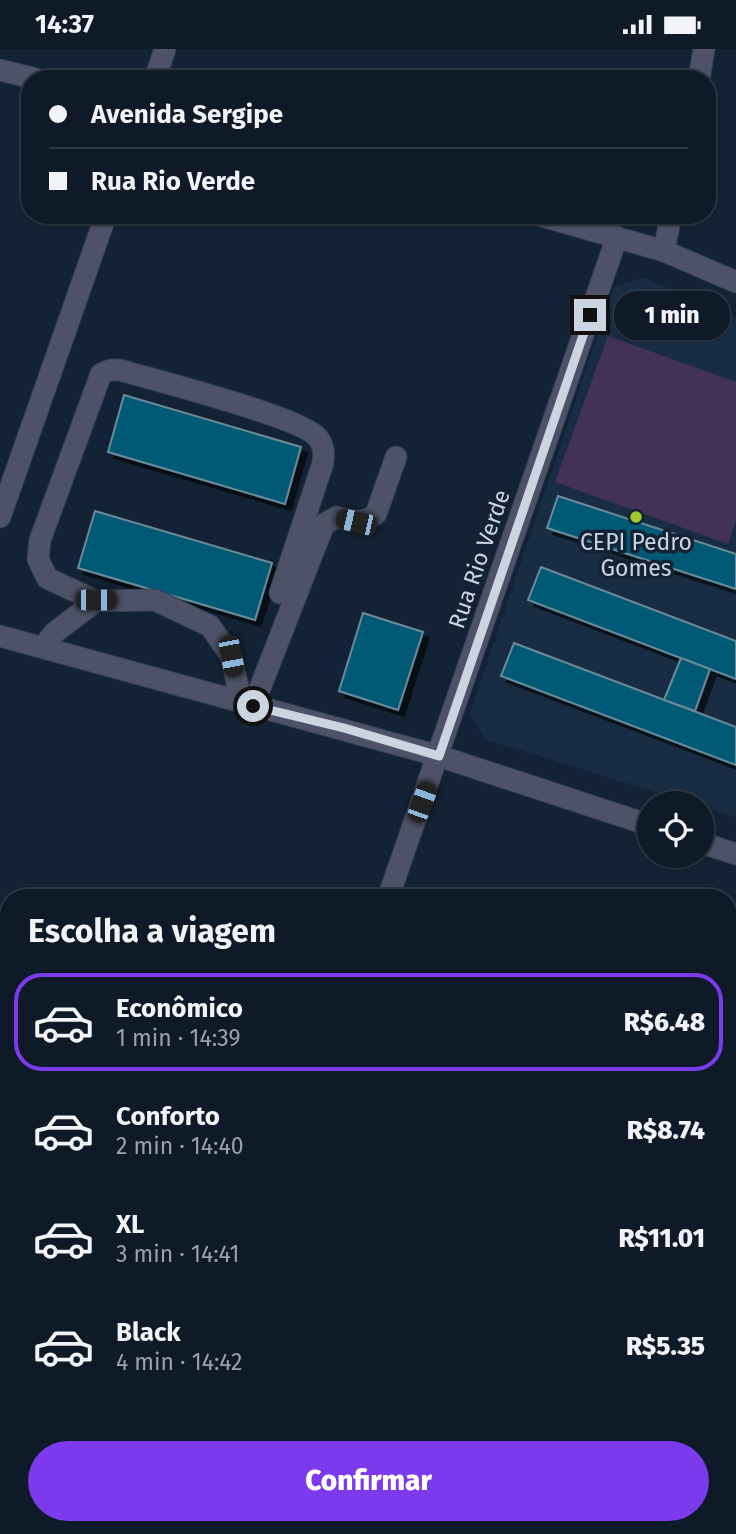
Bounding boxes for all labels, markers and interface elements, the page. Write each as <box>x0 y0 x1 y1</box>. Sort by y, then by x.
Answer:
text: 14:37 <box>35 9 94 40</box>
text: Avenida Sergipe <box>91 99 283 130</box>
text: Rua Rio Verde <box>91 166 255 197</box>
callout: 1 min <box>614 291 730 339</box>
route end <box>574 299 606 331</box>
text: 1 min <box>644 301 700 329</box>
street label: Rua Rio Verde <box>442 486 516 632</box>
car <box>334 507 379 537</box>
marker: CEPI Pedro Gomes <box>628 509 644 525</box>
place label: CEPI Pedro Gomes <box>580 528 692 582</box>
car <box>76 590 118 611</box>
car <box>217 633 246 679</box>
route start <box>237 690 269 722</box>
car <box>405 779 440 825</box>
map controls <box>637 791 714 868</box>
button: locate <box>637 791 714 868</box>
text: Escolha a viagem <box>28 912 276 950</box>
icon: car <box>32 991 95 1054</box>
text: Econômico <box>116 993 243 1024</box>
text: R$6.48 <box>624 1007 705 1038</box>
text: 1 min · 14:39 <box>116 1024 241 1052</box>
icon: car <box>32 1099 95 1162</box>
text: Conforto <box>116 1101 220 1132</box>
text: R$8.74 <box>627 1115 705 1146</box>
text: 2 min · 14:40 <box>116 1132 244 1160</box>
icon: car <box>32 1207 95 1270</box>
text: XL <box>116 1209 144 1240</box>
text: R$11.01 <box>618 1223 705 1254</box>
text: 3 min · 14:41 <box>116 1240 239 1268</box>
icon: car <box>32 1315 95 1378</box>
text: Black <box>116 1317 181 1348</box>
text: R$5.35 <box>626 1331 705 1362</box>
text: 4 min · 14:42 <box>116 1348 242 1376</box>
button: Confirmar <box>28 1441 709 1521</box>

